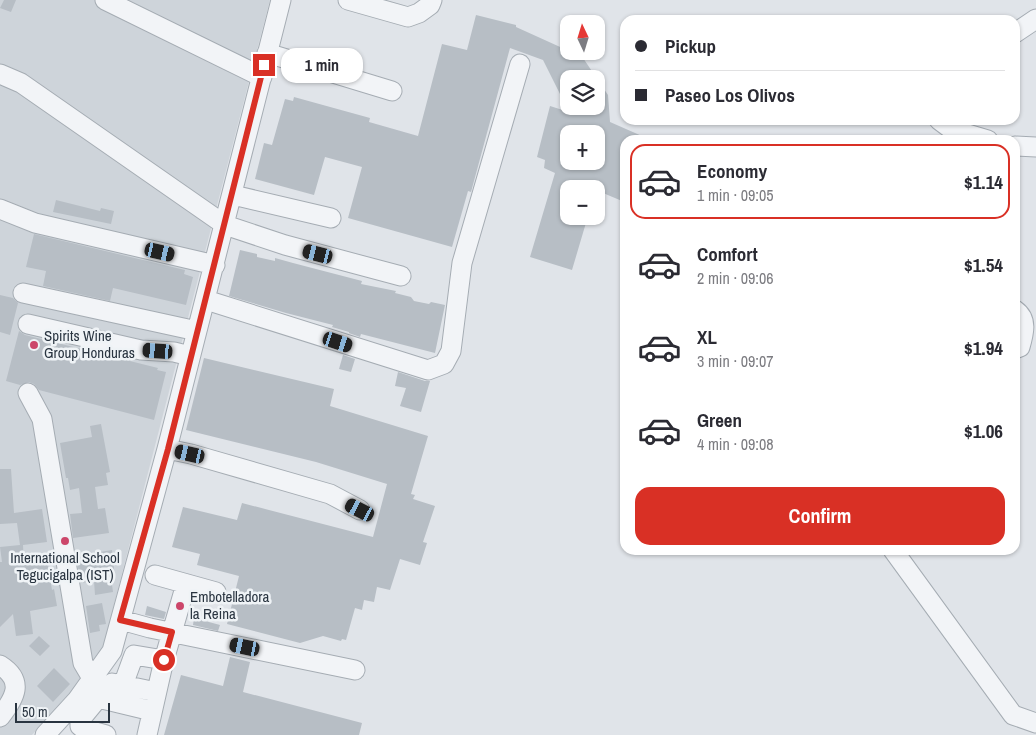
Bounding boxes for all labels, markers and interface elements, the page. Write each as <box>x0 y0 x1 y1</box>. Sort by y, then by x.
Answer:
north arrow <box>560 15 605 60</box>
map controls <box>560 15 605 225</box>
text: Pickup <box>665 33 716 59</box>
callout: 1 min <box>282 48 364 82</box>
route end <box>253 54 275 76</box>
text: 1 min <box>305 54 339 76</box>
button: layers <box>560 70 605 115</box>
text: Paseo Los Olivos <box>665 82 795 108</box>
button: + <box>560 125 605 170</box>
text: Economy <box>697 158 767 184</box>
icon: car <box>637 159 682 204</box>
text: $1.14 <box>964 169 1003 195</box>
button: − <box>560 180 605 225</box>
text: 1 min · 09:05 <box>697 184 774 206</box>
car <box>143 241 176 263</box>
text: Comfort <box>697 241 758 267</box>
icon: car <box>637 242 682 287</box>
car <box>301 243 334 265</box>
text: $1.54 <box>964 252 1003 278</box>
text: 2 min · 09:06 <box>697 267 774 289</box>
text: XL <box>697 324 717 350</box>
place label: Spirits Wine Group Honduras <box>44 325 135 363</box>
icon: car <box>637 325 682 370</box>
car <box>321 330 354 354</box>
text: $1.94 <box>964 335 1003 361</box>
marker: Spirits Wine Group Honduras <box>28 339 40 351</box>
car <box>142 342 173 360</box>
text: 3 min · 09:07 <box>697 350 774 372</box>
text: Green <box>697 407 742 433</box>
icon: car <box>637 408 682 453</box>
text: $1.06 <box>964 418 1003 444</box>
text: 4 min · 09:08 <box>697 433 774 455</box>
car <box>173 443 206 465</box>
button: Confirm <box>635 487 1005 545</box>
car <box>343 497 376 523</box>
marker: International School Tegucigalpa (IST) <box>59 535 71 547</box>
place label: International School Tegucigalpa (IST) <box>10 547 120 585</box>
place label: Embotelladora la Reina <box>190 586 269 624</box>
marker: Embotelladora la Reina <box>174 600 186 612</box>
car <box>228 637 261 657</box>
route start <box>153 649 175 671</box>
scale bar <box>15 700 110 723</box>
text: 50 m <box>22 703 48 721</box>

